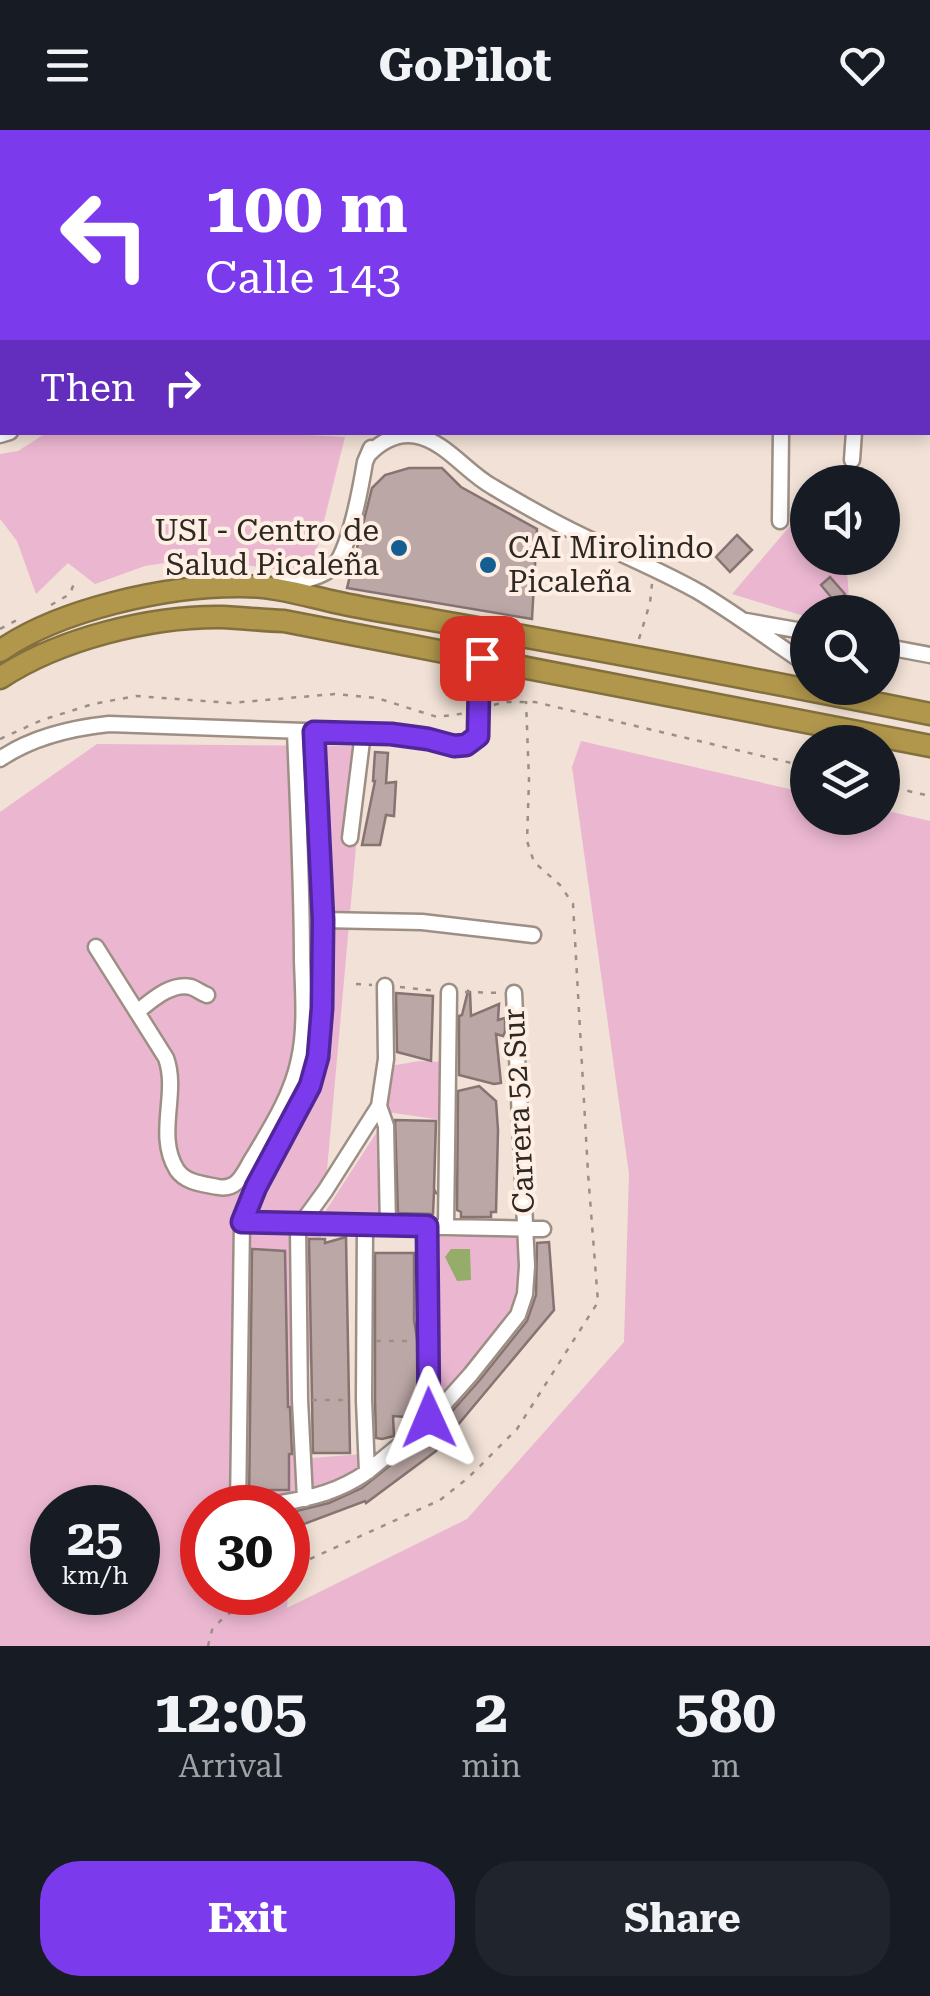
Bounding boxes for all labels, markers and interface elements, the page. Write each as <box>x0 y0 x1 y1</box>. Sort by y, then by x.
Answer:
icon: menu <box>40 38 95 93</box>
icon: heart <box>835 38 890 93</box>
text: GoPilot <box>378 39 552 92</box>
text: 100 m <box>205 167 408 249</box>
icon: left <box>40 170 170 300</box>
text: Calle 143 <box>205 251 401 304</box>
icon: right <box>155 360 210 415</box>
text: Then <box>40 366 135 410</box>
map controls <box>790 465 900 835</box>
button: sound <box>790 465 900 575</box>
place label: USI - Centro de Salud Picaleña <box>154 513 379 582</box>
place label: CAI Mirolindo Picaleña <box>508 530 714 599</box>
marker: USI - Centro de Salud Picaleña <box>388 537 410 559</box>
marker: CAI Mirolindo Picaleña <box>477 554 499 576</box>
button: search <box>790 595 900 705</box>
pin <box>440 616 525 701</box>
icon: arrive <box>455 631 510 686</box>
button: layers <box>790 725 900 835</box>
street label: Carrera 52 Sur <box>496 1008 541 1215</box>
position arrow <box>377 1366 481 1470</box>
speed limit sign: 30 <box>180 1485 310 1615</box>
text: 25 <box>67 1509 123 1567</box>
text: km/h <box>62 1561 128 1590</box>
text: 12:05 <box>154 1676 307 1747</box>
text: 2 <box>474 1676 508 1747</box>
text: 580 <box>675 1676 776 1747</box>
text: Arrival <box>179 1747 283 1785</box>
text: min <box>461 1747 521 1785</box>
text: m <box>711 1747 740 1785</box>
button: Exit <box>40 1861 455 1976</box>
button: Share <box>475 1861 890 1976</box>

